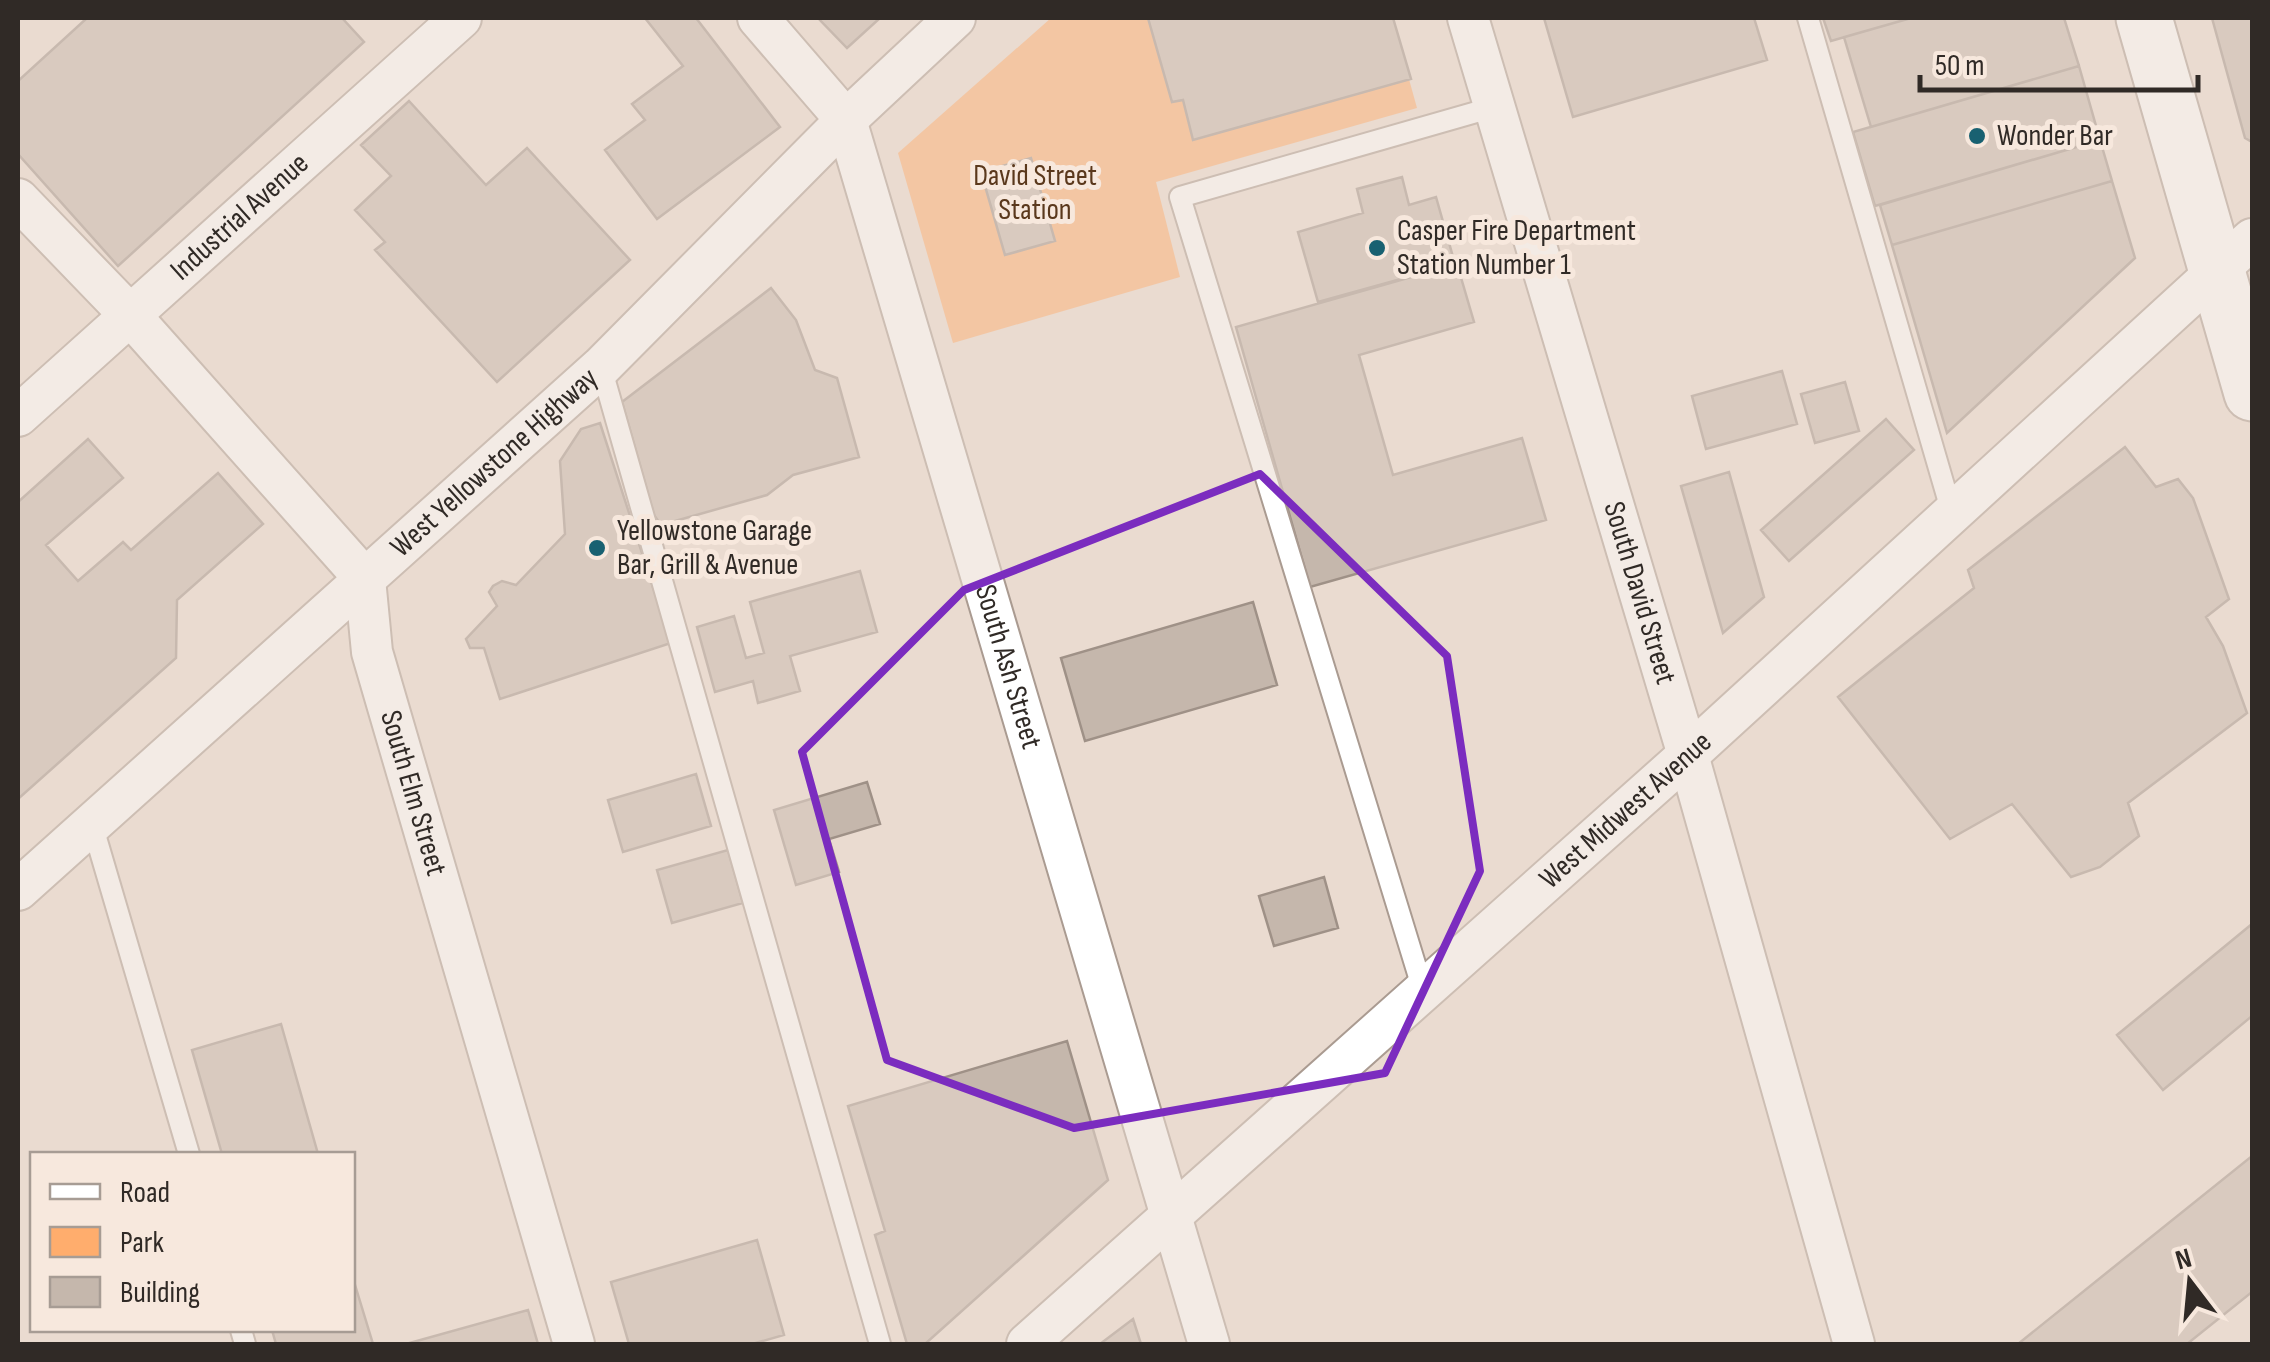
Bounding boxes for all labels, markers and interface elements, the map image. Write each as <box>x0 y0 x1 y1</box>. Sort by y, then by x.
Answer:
scale bar <box>1920 30 2198 92</box>
text: 50 m <box>1935 48 1984 84</box>
place label: Wonder Bar <box>1997 118 2113 154</box>
marker: Wonder Bar <box>1966 125 1988 147</box>
street label: Industrial Avenue <box>163 145 316 288</box>
park label: David Street Station <box>973 158 1097 228</box>
place label: Casper Fire Department Station Number 1 <box>1397 213 1636 283</box>
marker: Casper Fire Department Station Number 1 <box>1366 237 1388 259</box>
street label: West Yellowstone Highway <box>383 360 606 565</box>
street label: South David Street <box>1595 498 1684 688</box>
place label: Yellowstone Garage Bar, Grill & Avenue <box>617 513 812 583</box>
marker: Yellowstone Garage Bar, Grill & Avenue <box>586 537 608 559</box>
street label: South Ash Street <box>967 580 1049 753</box>
street label: South Elm Street <box>372 706 454 880</box>
street label: West Midwest Avenue <box>1532 724 1719 897</box>
legend <box>30 1152 355 1332</box>
text: Road <box>120 1175 170 1211</box>
text: Park <box>120 1225 164 1261</box>
north arrow <box>2140 1232 2240 1332</box>
text: N <box>2172 1241 2195 1277</box>
text: Building <box>120 1275 200 1311</box>

